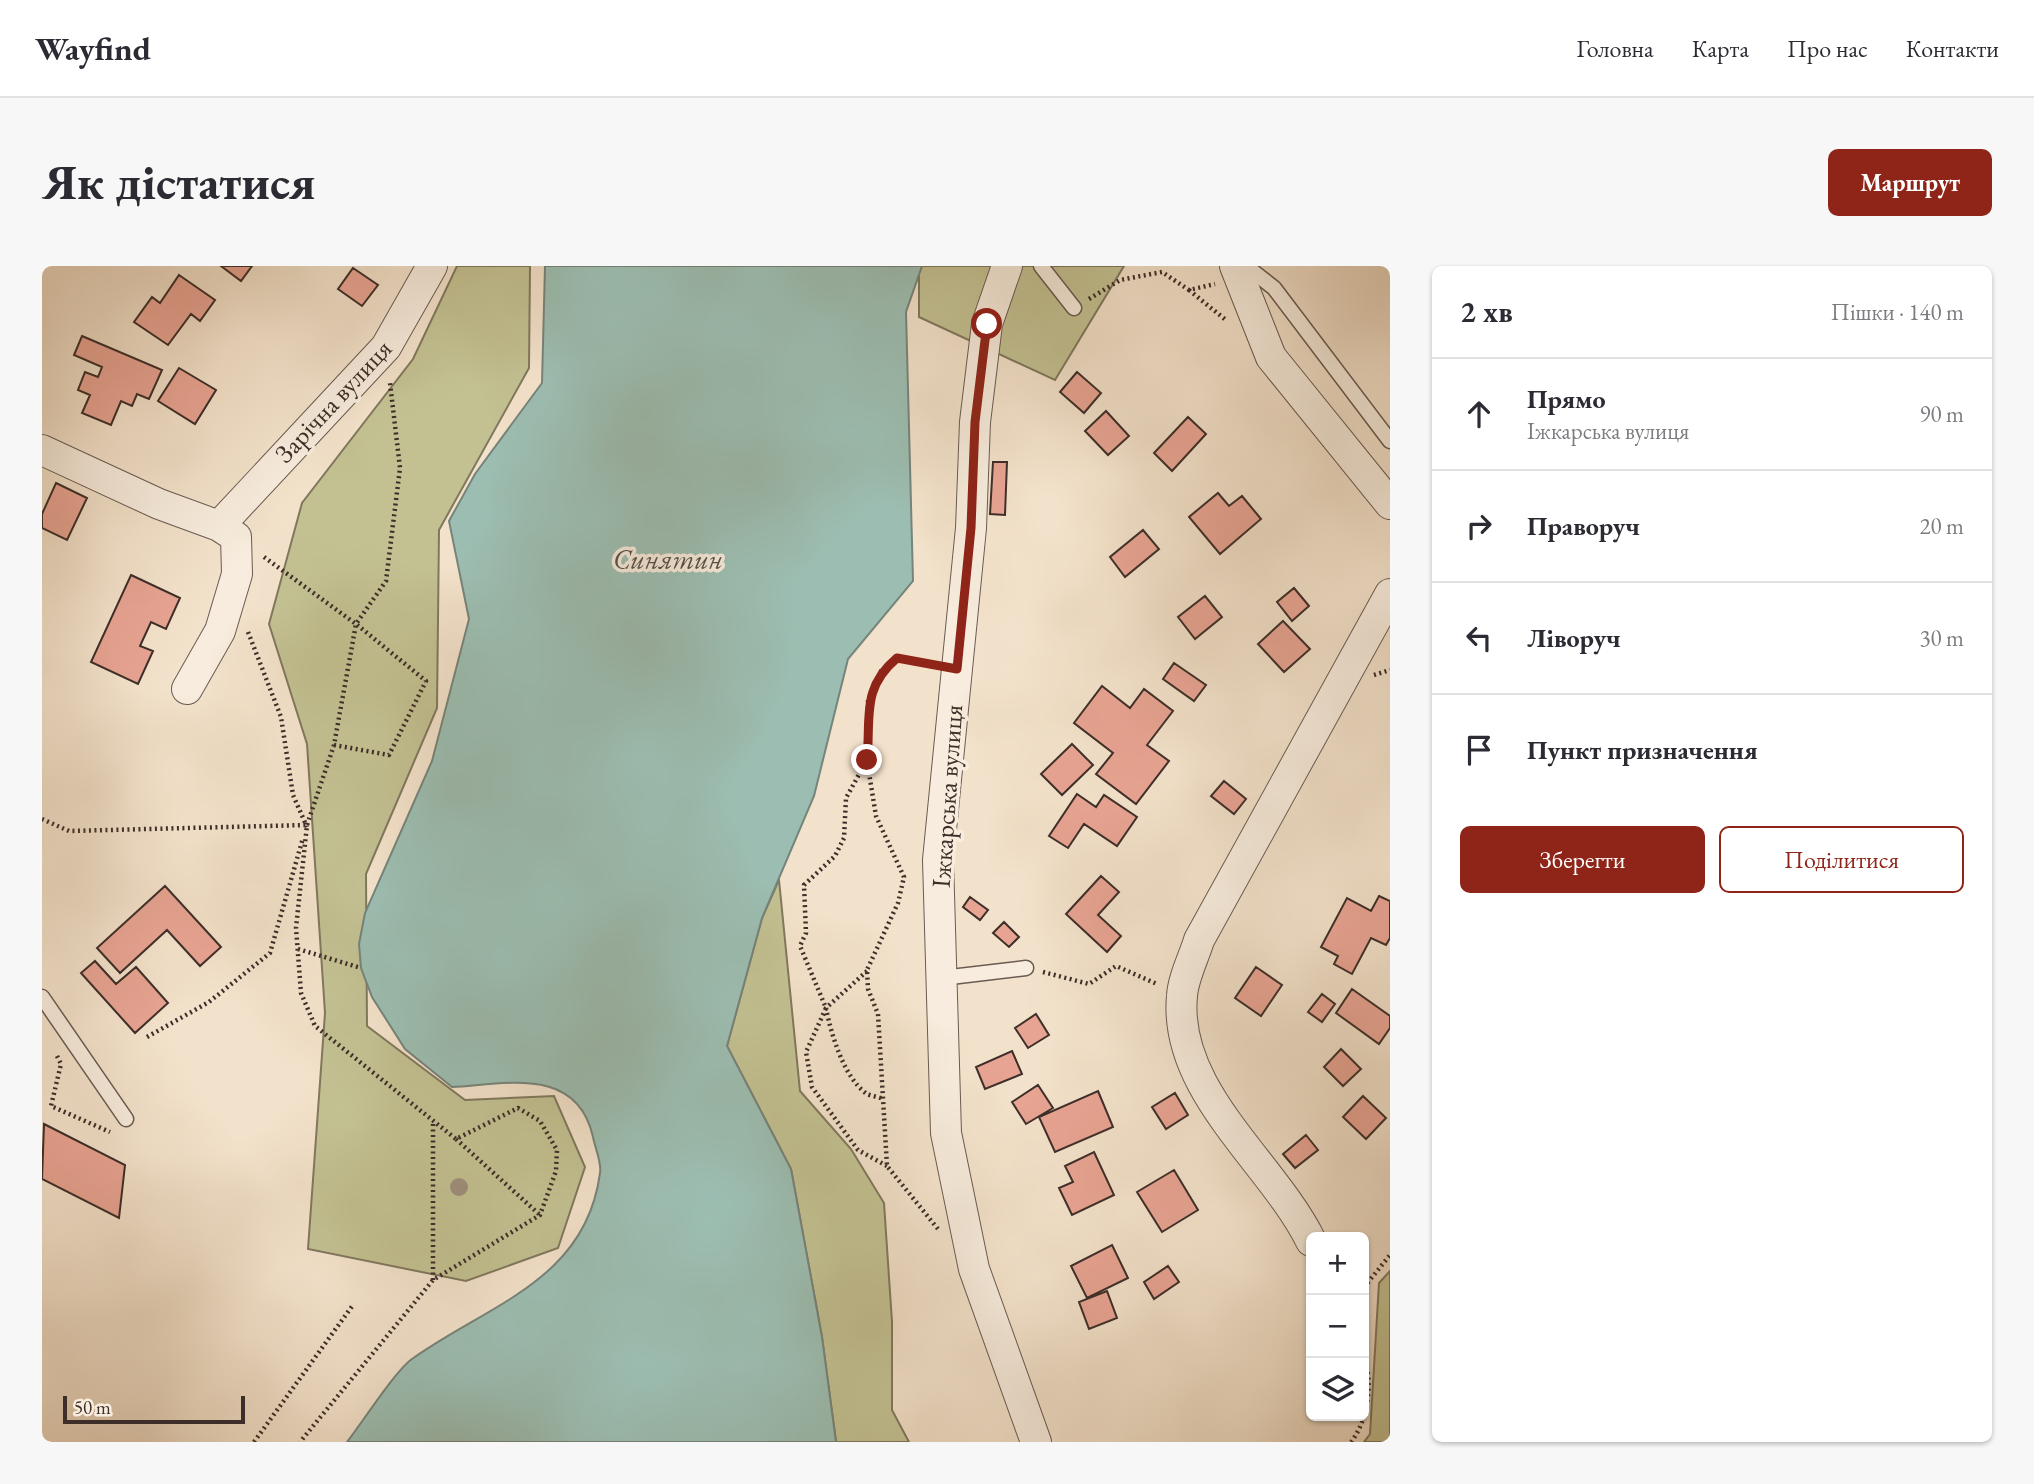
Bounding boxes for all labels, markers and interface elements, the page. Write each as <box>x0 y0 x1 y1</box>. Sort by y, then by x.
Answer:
text: Wayfind <box>35 27 151 70</box>
text: Головна <box>1576 33 1654 64</box>
text: Карта <box>1692 33 1749 64</box>
text: Про нас <box>1787 33 1868 64</box>
text: Контакти <box>1906 33 1999 64</box>
button: Маршрут <box>1828 149 1992 216</box>
text: Як дістатися <box>42 150 316 214</box>
text: 2 хв <box>1460 292 1513 331</box>
text: Пішки · 140 m <box>1831 297 1964 327</box>
route start <box>971 308 1002 339</box>
street label: Зарічна вулиця <box>267 332 399 470</box>
text: Прямо <box>1527 382 1606 416</box>
icon: ahead <box>1460 395 1498 433</box>
text: 90 m <box>1919 399 1964 429</box>
text: Іжкарська вулиця <box>1527 416 1689 446</box>
icon: right <box>1460 507 1498 545</box>
text: Праворуч <box>1527 509 1640 543</box>
text: 20 m <box>1919 511 1964 541</box>
water label: Синятин <box>613 541 723 577</box>
icon: left <box>1460 619 1498 657</box>
text: Ліворуч <box>1527 621 1621 655</box>
text: 30 m <box>1919 623 1964 653</box>
street label: Іжкарська вулиця <box>924 703 970 889</box>
icon: arrive <box>1460 731 1498 769</box>
text: Пункт призначення <box>1527 733 1758 767</box>
route end <box>851 744 882 775</box>
button: Зберегти <box>1460 826 1705 893</box>
button: Поділитися <box>1719 826 1964 893</box>
map controls <box>1306 1232 1369 1421</box>
button: + <box>1306 1232 1369 1295</box>
button: − <box>1306 1295 1369 1358</box>
button: layers <box>1306 1358 1369 1421</box>
scale bar <box>63 1393 245 1425</box>
text: 50 m <box>74 1395 111 1420</box>

